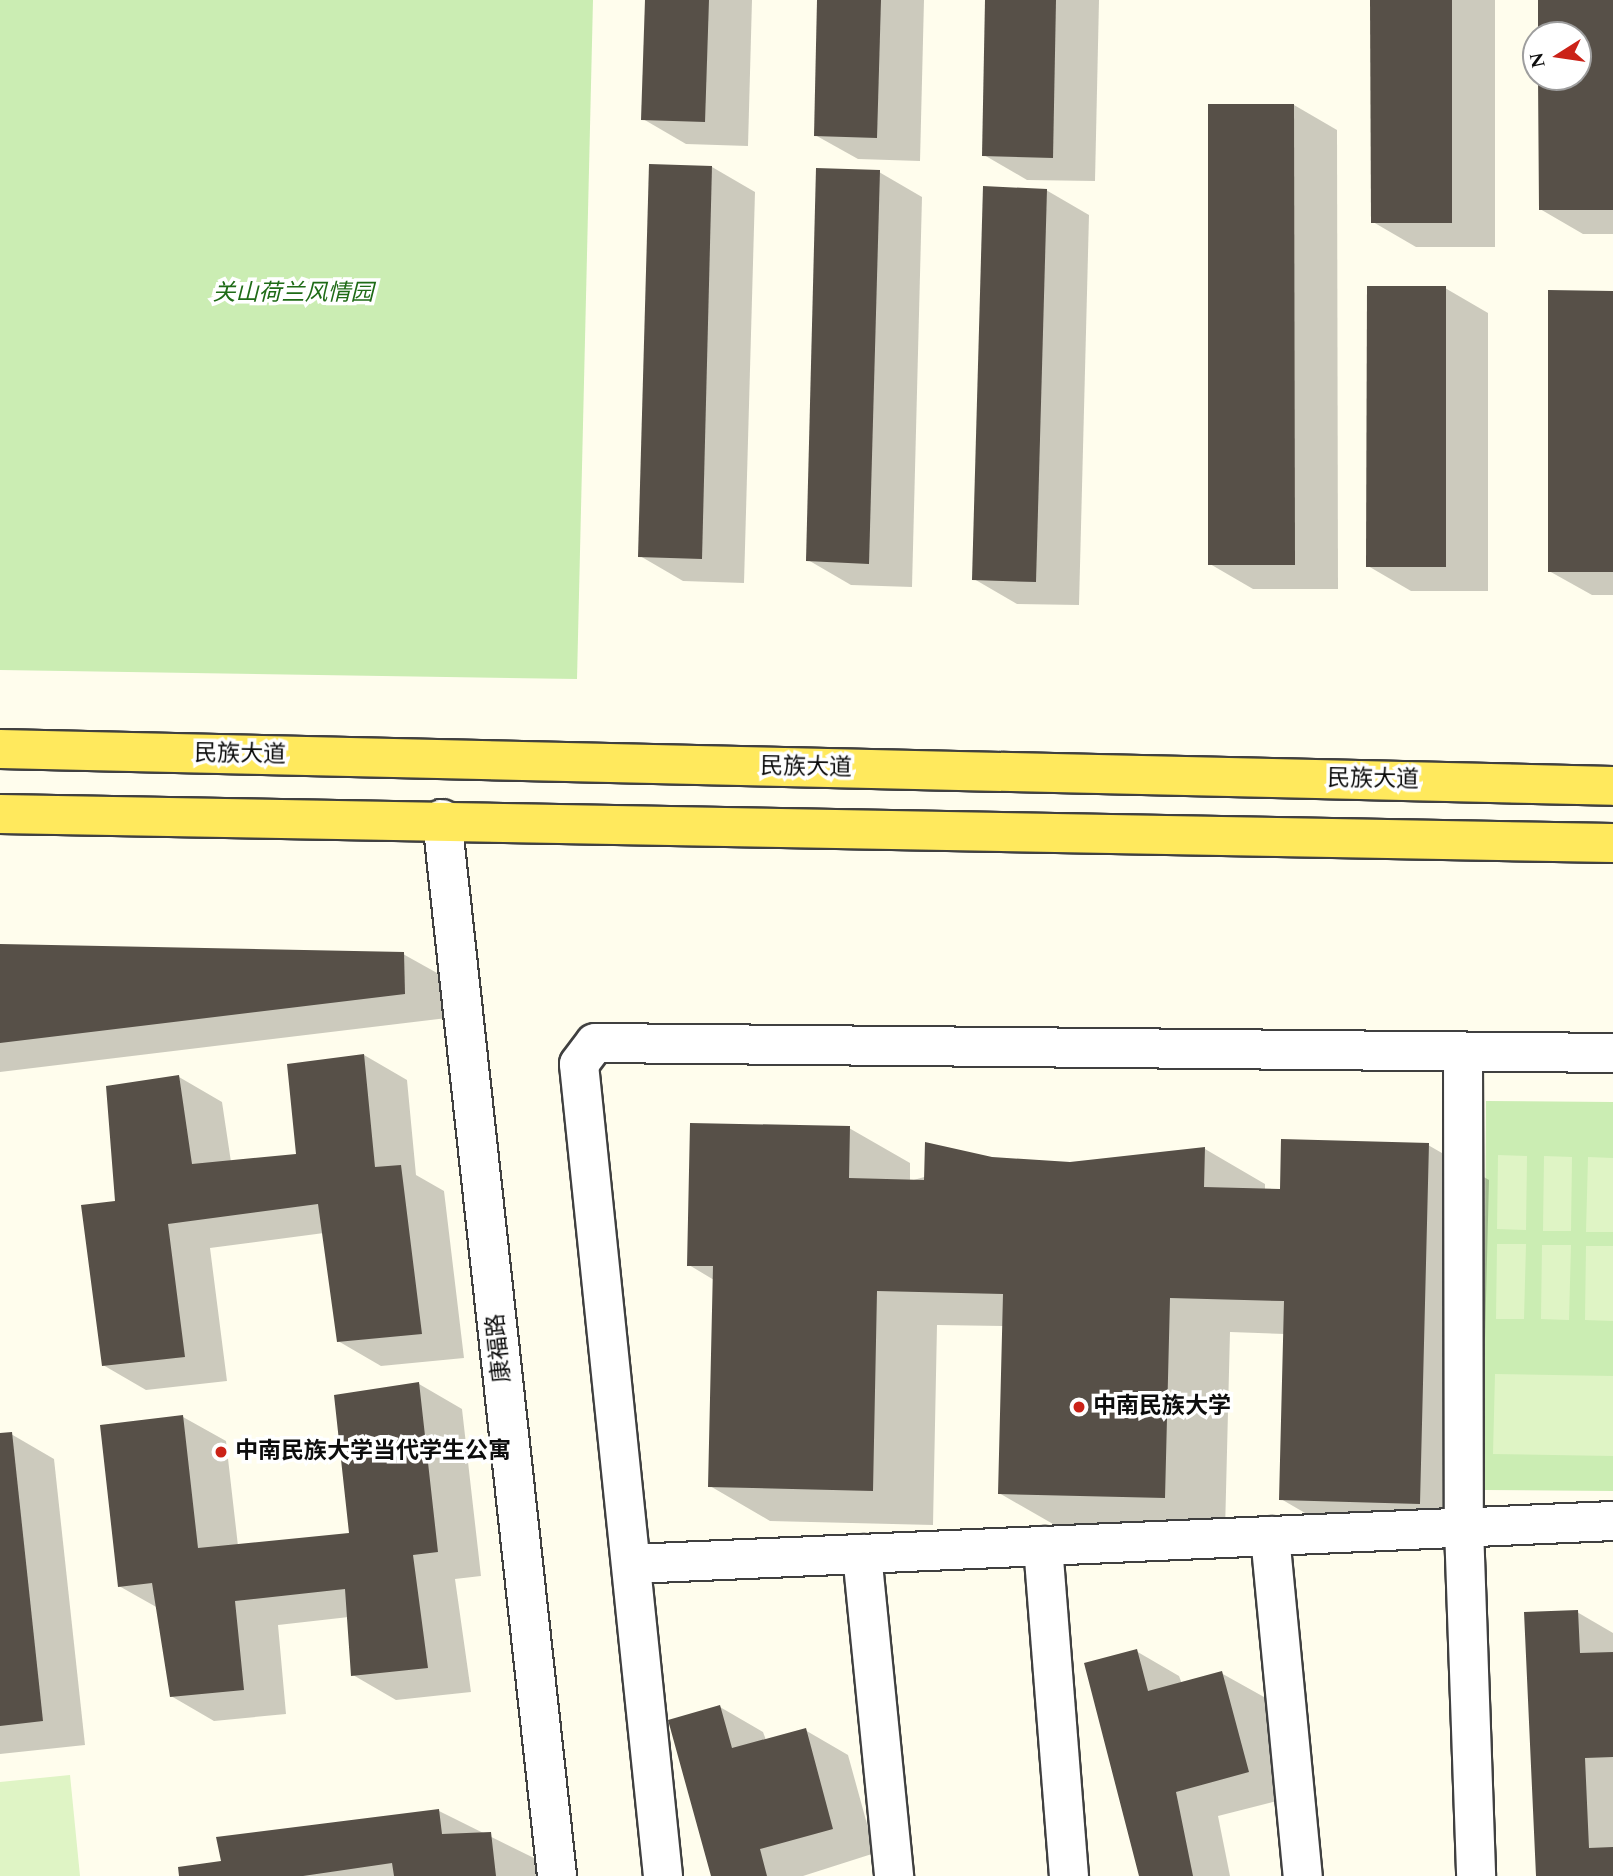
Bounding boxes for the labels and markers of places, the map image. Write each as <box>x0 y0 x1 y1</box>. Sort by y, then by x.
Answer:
place label: 中南民族大学 <box>1093 1393 1231 1421</box>
marker: 中南民族大学 <box>1071 1399 1087 1415</box>
place label: 中南民族大学当代学生公寓 <box>235 1438 511 1466</box>
marker: 中南民族大学当代学生公寓 <box>213 1444 229 1460</box>

